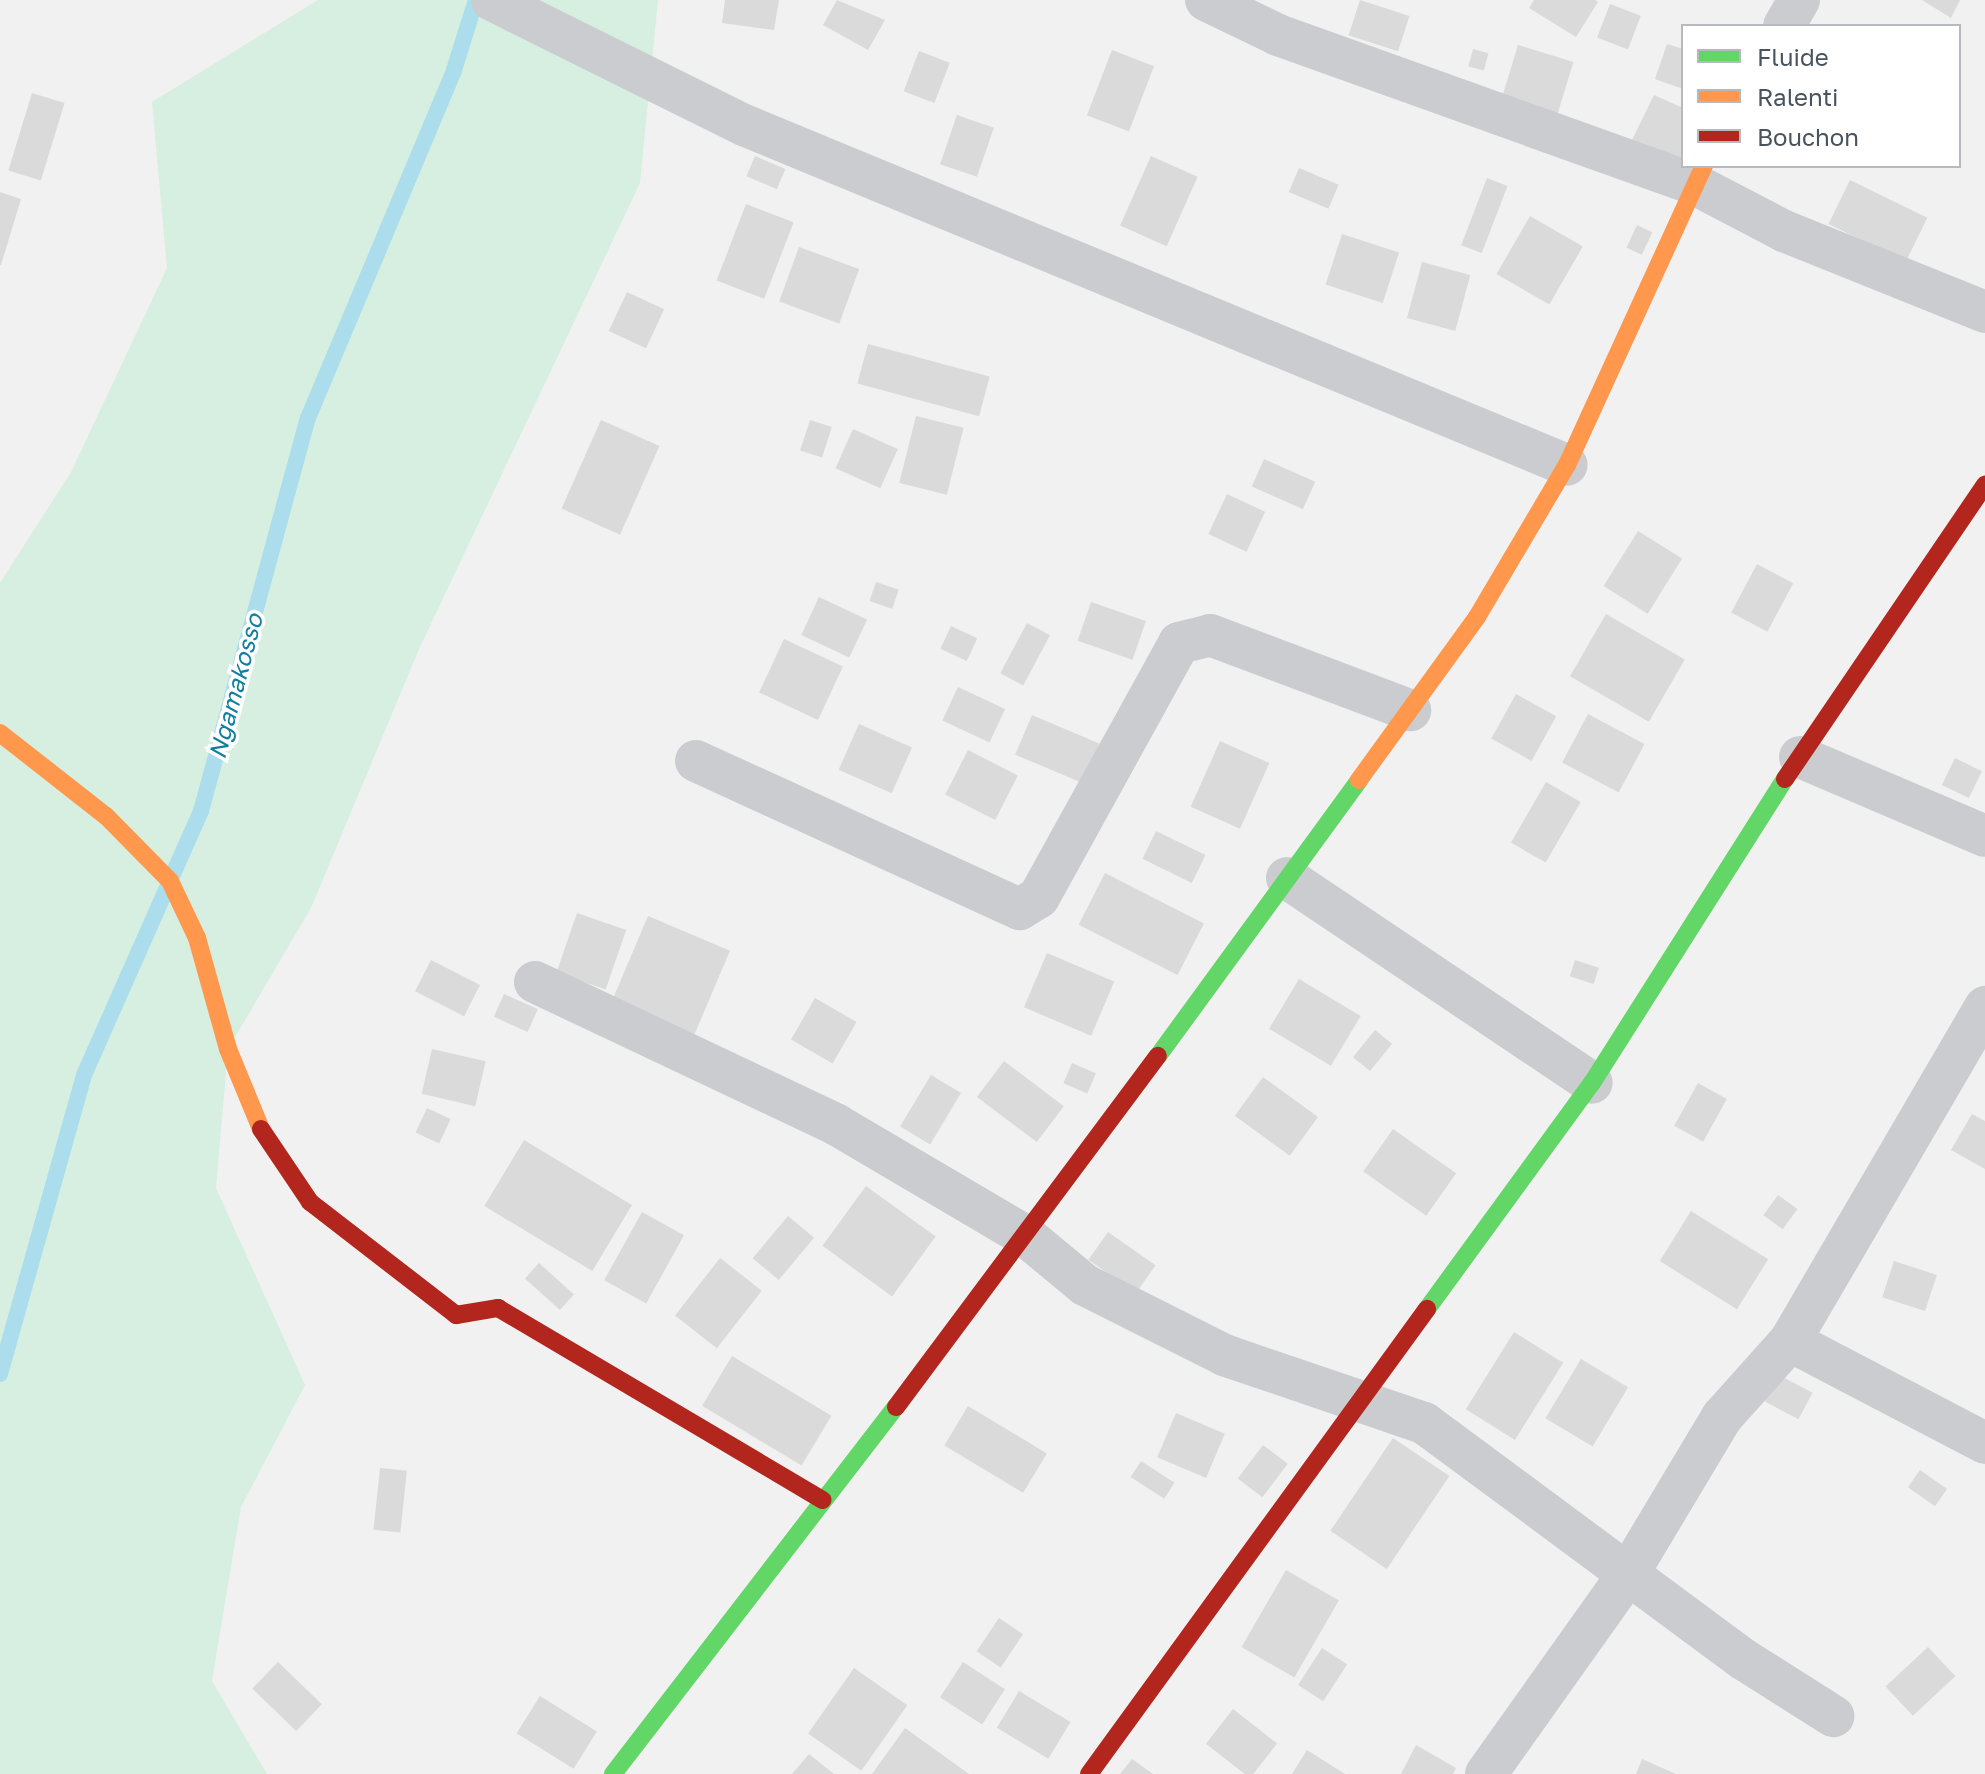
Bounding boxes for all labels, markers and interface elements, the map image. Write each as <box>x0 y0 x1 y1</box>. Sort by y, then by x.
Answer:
legend <box>1681 24 1961 168</box>
text: Fluide <box>1757 42 1829 71</box>
text: Ralenti <box>1757 82 1839 111</box>
text: Bouchon <box>1757 122 1859 151</box>
water label: Ngamakosso <box>202 610 268 762</box>

